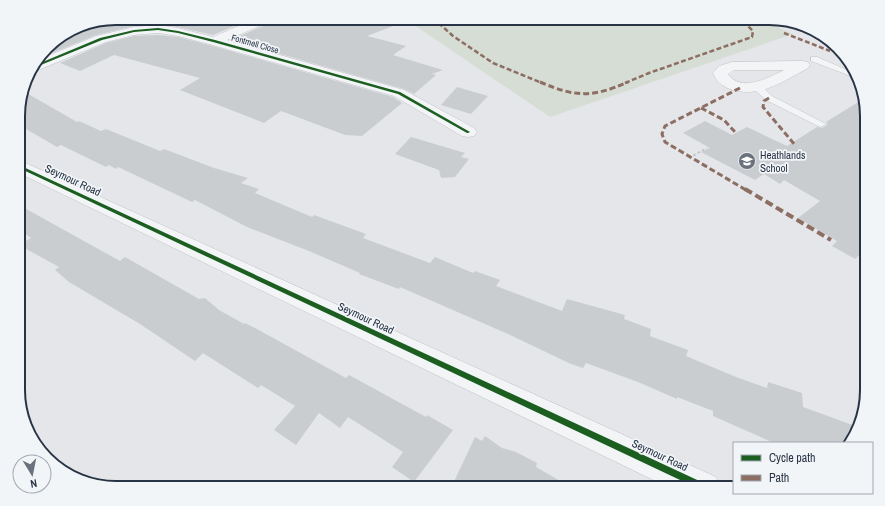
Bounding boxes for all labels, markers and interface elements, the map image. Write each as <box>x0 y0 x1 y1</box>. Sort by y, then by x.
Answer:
street label: Fontmell Close <box>230 31 280 57</box>
place label: Heathlands School <box>760 148 806 175</box>
school or university icon: Heathlands School <box>737 151 757 171</box>
street label: Seymour Road <box>43 161 103 199</box>
street label: Seymour Road <box>336 299 396 337</box>
street label: Seymour Road <box>630 436 690 474</box>
legend <box>733 442 873 494</box>
text: Cycle path <box>769 450 816 466</box>
north arrow <box>12 454 52 494</box>
text: Path <box>769 470 789 486</box>
text: N <box>29 476 38 491</box>

